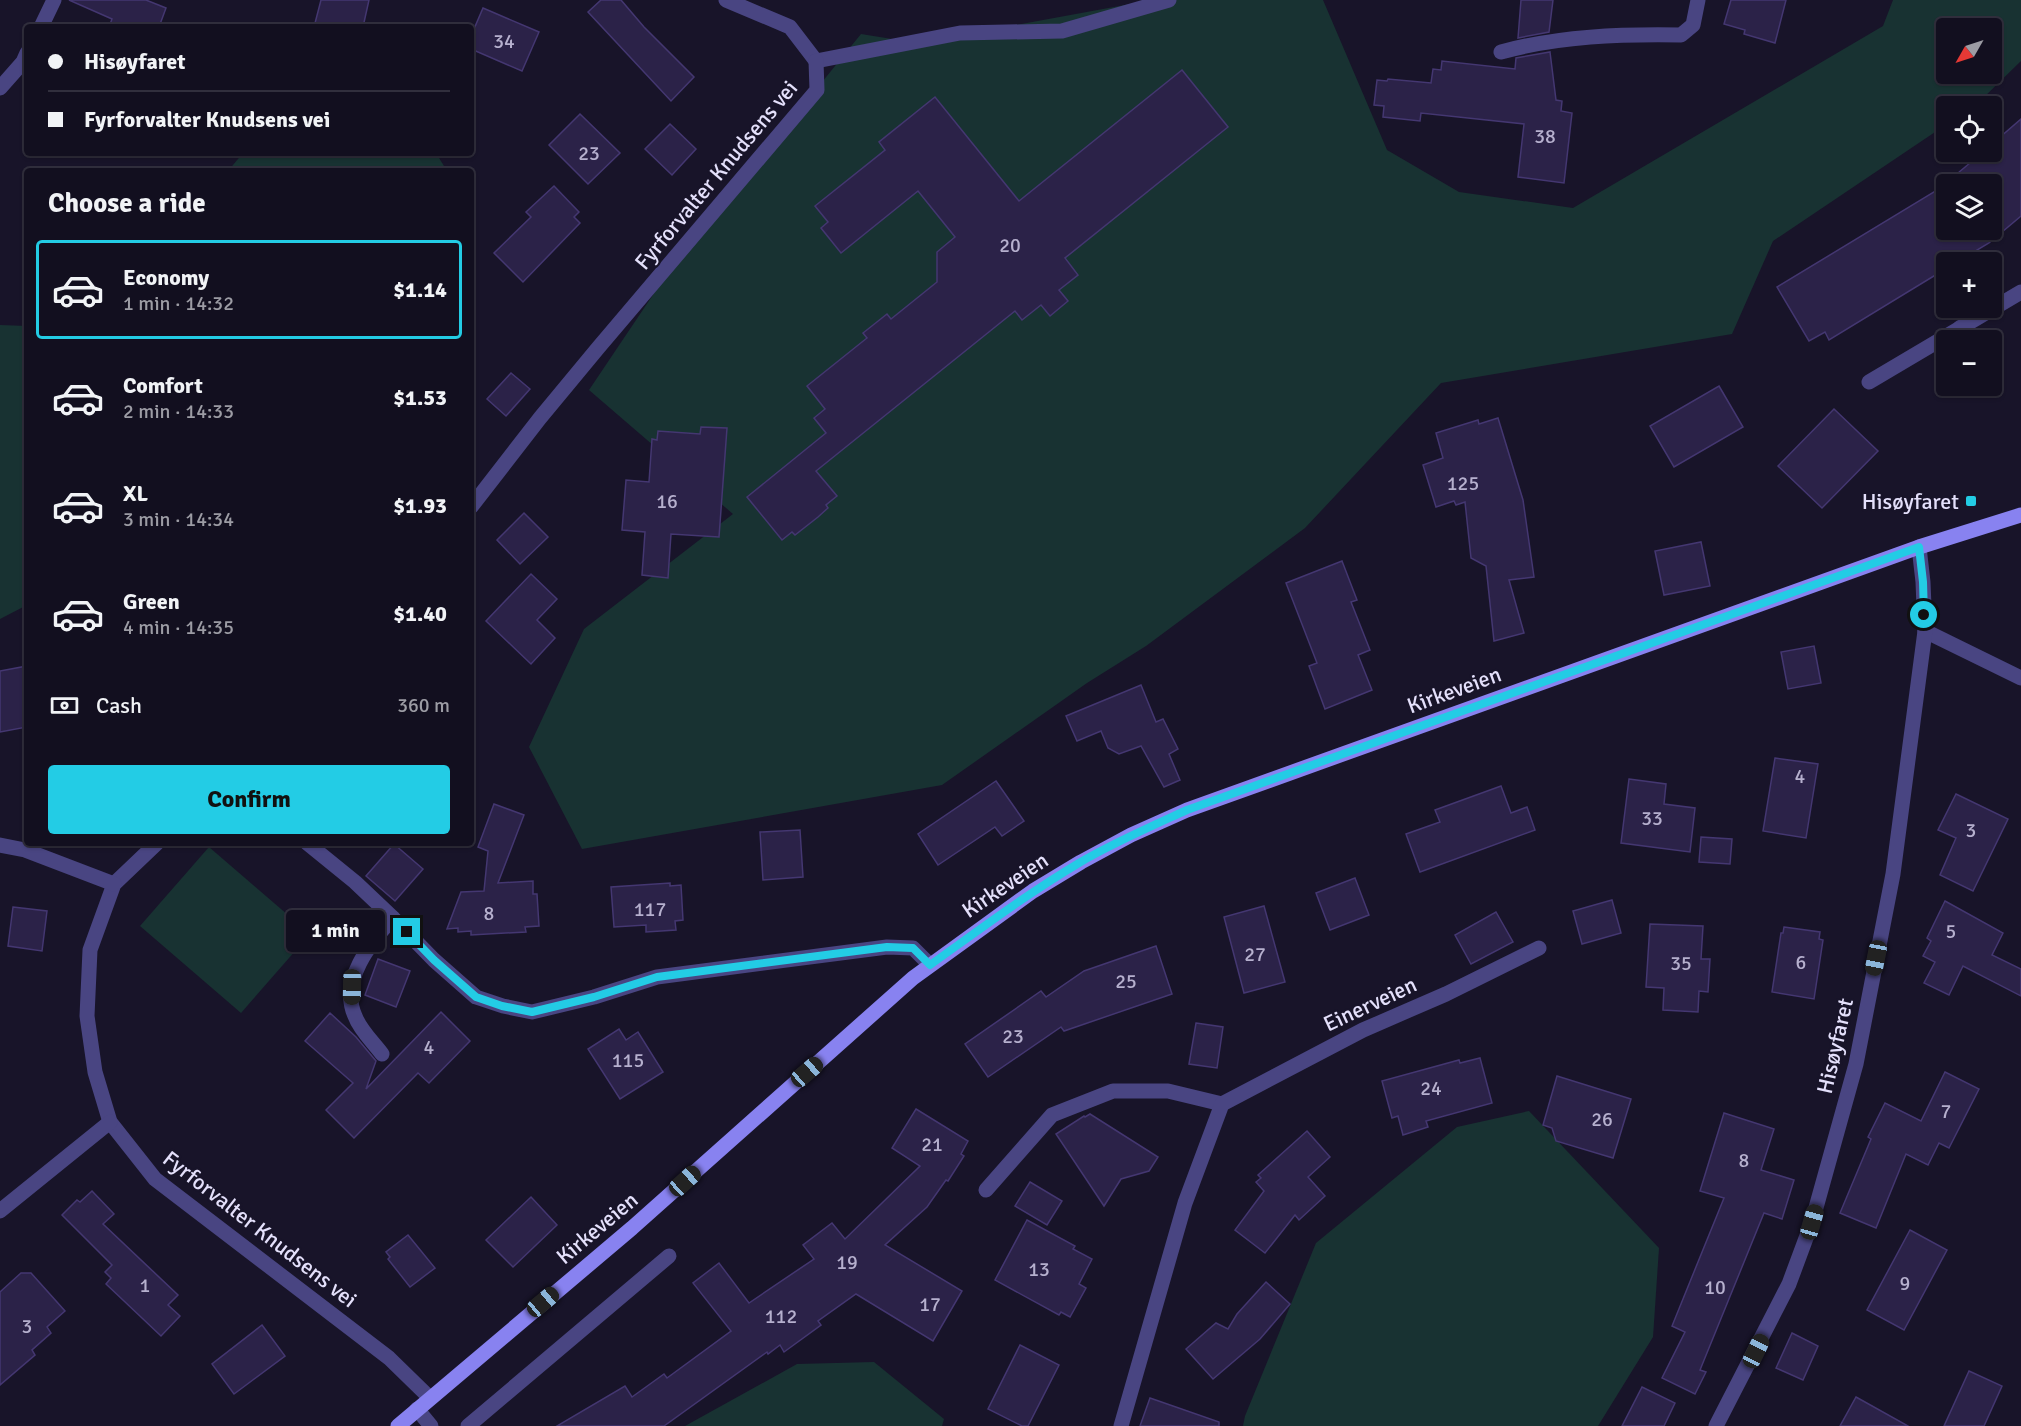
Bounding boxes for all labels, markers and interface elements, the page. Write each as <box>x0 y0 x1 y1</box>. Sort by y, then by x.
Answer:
north arrow <box>1936 18 2002 84</box>
map controls <box>1936 18 2002 396</box>
house number: 34 <box>493 29 515 54</box>
text: Hisøyfaret <box>84 48 185 75</box>
street label: Fyrforvalter Knudsens vei <box>629 75 803 275</box>
button: locate <box>1936 96 2002 162</box>
text: Fyrforvalter Knudsens vei <box>84 106 330 133</box>
house number: 38 <box>1534 124 1556 149</box>
house number: 23 <box>578 141 600 166</box>
button: layers <box>1936 174 2002 240</box>
text: Choose a ride <box>48 187 206 220</box>
house number: 20 <box>999 233 1021 258</box>
button: + <box>1936 252 2002 318</box>
icon: car <box>51 263 105 317</box>
text: Economy <box>123 264 209 291</box>
text: $1.14 <box>393 276 447 303</box>
text: 1 min · 14:32 <box>123 291 234 316</box>
button: − <box>1936 330 2002 396</box>
icon: car <box>51 371 105 425</box>
text: Comfort <box>123 372 203 399</box>
text: $1.53 <box>393 384 447 411</box>
text: 2 min · 14:33 <box>123 399 234 424</box>
house number: 125 <box>1447 471 1479 496</box>
icon: car <box>51 479 105 533</box>
text: XL <box>123 480 148 507</box>
place label: Hisøyfaret <box>1862 488 1959 515</box>
house number: 16 <box>656 489 678 514</box>
text: $1.93 <box>393 492 447 519</box>
marker: Hisøyfaret <box>1964 494 1978 508</box>
text: 3 min · 14:34 <box>123 507 234 532</box>
icon: car <box>51 587 105 641</box>
text: Green <box>123 588 180 615</box>
text: $1.40 <box>393 600 447 627</box>
route start <box>1910 601 1937 628</box>
text: 4 min · 14:35 <box>123 615 234 640</box>
street label: Kirkeveien <box>1403 661 1505 719</box>
icon: cash <box>48 689 81 722</box>
text: Cash <box>96 692 142 719</box>
text: 360 m <box>397 693 450 718</box>
house number: 4 <box>1795 764 1806 789</box>
button: Confirm <box>48 765 450 834</box>
house number: 33 <box>1641 806 1663 831</box>
house number: 3 <box>1966 818 1976 843</box>
street label: Kirkeveien <box>957 846 1053 924</box>
house number: 117 <box>634 897 666 922</box>
house number: 8 <box>484 901 494 926</box>
callout: 1 min <box>287 911 386 953</box>
text: 1 min <box>311 918 360 943</box>
route end <box>393 918 420 945</box>
house number: 5 <box>1946 919 1956 944</box>
car <box>1864 939 1888 977</box>
house number: 27 <box>1244 942 1266 967</box>
house number: 6 <box>1796 950 1806 975</box>
house number: 35 <box>1670 951 1692 976</box>
car <box>343 969 361 1005</box>
house number: 25 <box>1115 969 1137 994</box>
street label: Einerveien <box>1319 971 1421 1037</box>
street label: Hisøyfaret <box>1811 995 1859 1096</box>
house number: 23 <box>1002 1024 1024 1049</box>
house number: 4 <box>424 1035 435 1060</box>
house number: 115 <box>612 1048 644 1073</box>
car <box>788 1053 826 1091</box>
house number: 24 <box>1420 1076 1442 1101</box>
house number: 7 <box>1941 1099 1951 1124</box>
house number: 26 <box>1591 1107 1613 1132</box>
house number: 21 <box>921 1132 943 1157</box>
street label: Fyrforvalter Knudsens vei <box>158 1145 362 1313</box>
house number: 8 <box>1739 1148 1749 1173</box>
car <box>666 1162 704 1200</box>
street label: Kirkeveien <box>551 1186 643 1270</box>
car <box>1798 1202 1826 1242</box>
house number: 19 <box>836 1250 858 1275</box>
house number: 13 <box>1028 1257 1050 1282</box>
house number: 9 <box>1900 1271 1910 1296</box>
house number: 1 <box>140 1273 150 1298</box>
house number: 10 <box>1704 1275 1726 1300</box>
car <box>523 1284 563 1320</box>
house number: 17 <box>919 1292 941 1317</box>
house number: 112 <box>765 1304 797 1329</box>
house number: 3 <box>22 1314 32 1339</box>
car <box>1740 1331 1772 1371</box>

